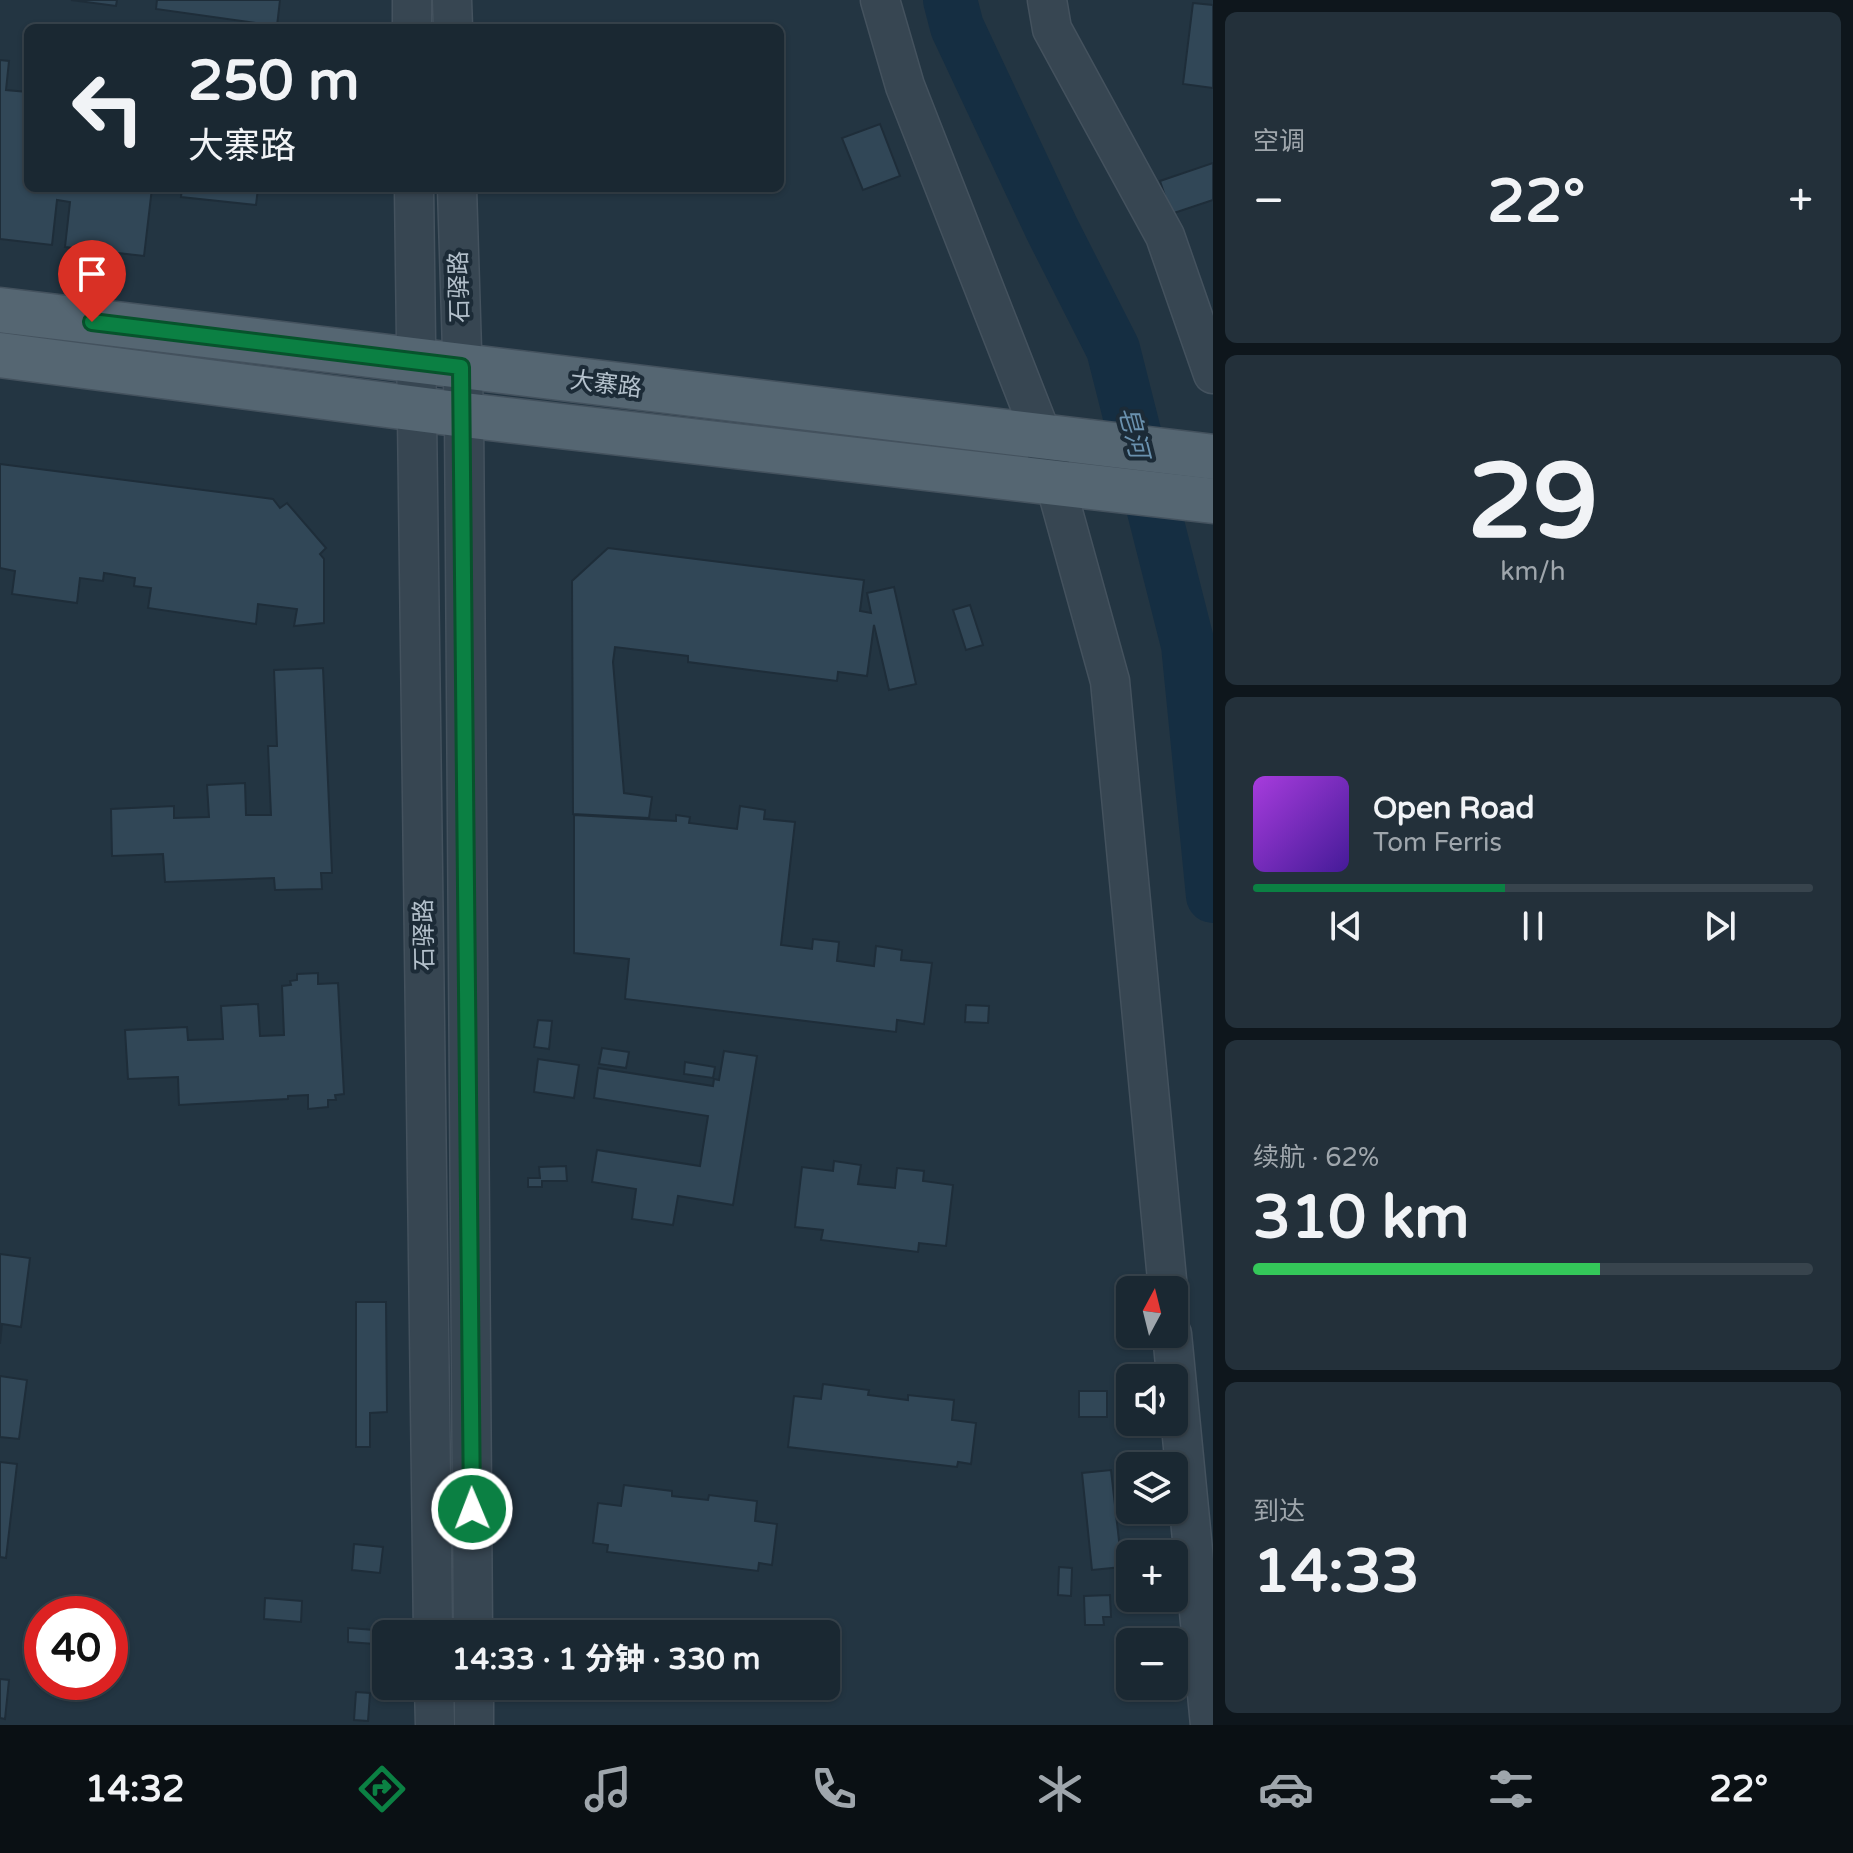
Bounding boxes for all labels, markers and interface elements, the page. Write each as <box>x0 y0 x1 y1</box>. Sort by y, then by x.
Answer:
text: 250 m <box>188 48 359 115</box>
icon: left <box>56 56 160 160</box>
text: 大寨路 <box>188 125 296 168</box>
text: 空调 <box>1253 126 1305 157</box>
text: 22° <box>1487 166 1585 238</box>
text: − <box>1253 175 1284 228</box>
text: + <box>1788 175 1813 228</box>
pin <box>58 240 126 322</box>
street label: 石驿路 <box>444 251 475 323</box>
icon: arrive <box>70 252 114 296</box>
street label: 大寨路 <box>568 366 643 403</box>
water label: 皂河 <box>1112 403 1156 466</box>
text: 29 <box>1468 441 1598 566</box>
text: km/h <box>1500 556 1566 587</box>
text: Open Road <box>1373 790 1534 827</box>
text: Tom Ferris <box>1373 827 1502 858</box>
street label: 石驿路 <box>409 899 440 971</box>
icon: previous <box>1324 904 1368 948</box>
icon: pause <box>1511 904 1555 948</box>
icon: next <box>1698 904 1742 948</box>
text: 续航 · 62% <box>1253 1142 1379 1173</box>
text: 310 km <box>1253 1182 1469 1254</box>
north arrow <box>1116 1276 1188 1348</box>
map controls <box>1116 1276 1188 1700</box>
button: sound <box>1116 1364 1188 1436</box>
button: layers <box>1116 1452 1188 1524</box>
position arrow <box>430 1467 514 1551</box>
text: 到达 <box>1253 1496 1305 1527</box>
text: 14:33 <box>1253 1536 1419 1608</box>
button: + <box>1116 1540 1188 1612</box>
speed limit sign: 40 <box>24 1596 128 1700</box>
button: − <box>1116 1628 1188 1700</box>
text: 14:33 · 1 分钟 · 330 m <box>452 1641 760 1678</box>
icon: directions <box>354 1761 410 1817</box>
icon: music <box>580 1761 636 1817</box>
icon: phone <box>806 1761 862 1817</box>
icon: climate <box>1032 1761 1088 1817</box>
icon: car <box>1258 1761 1314 1817</box>
icon: filters <box>1483 1761 1539 1817</box>
text: 14:32 <box>85 1768 185 1811</box>
text: 22° <box>1709 1768 1768 1811</box>

